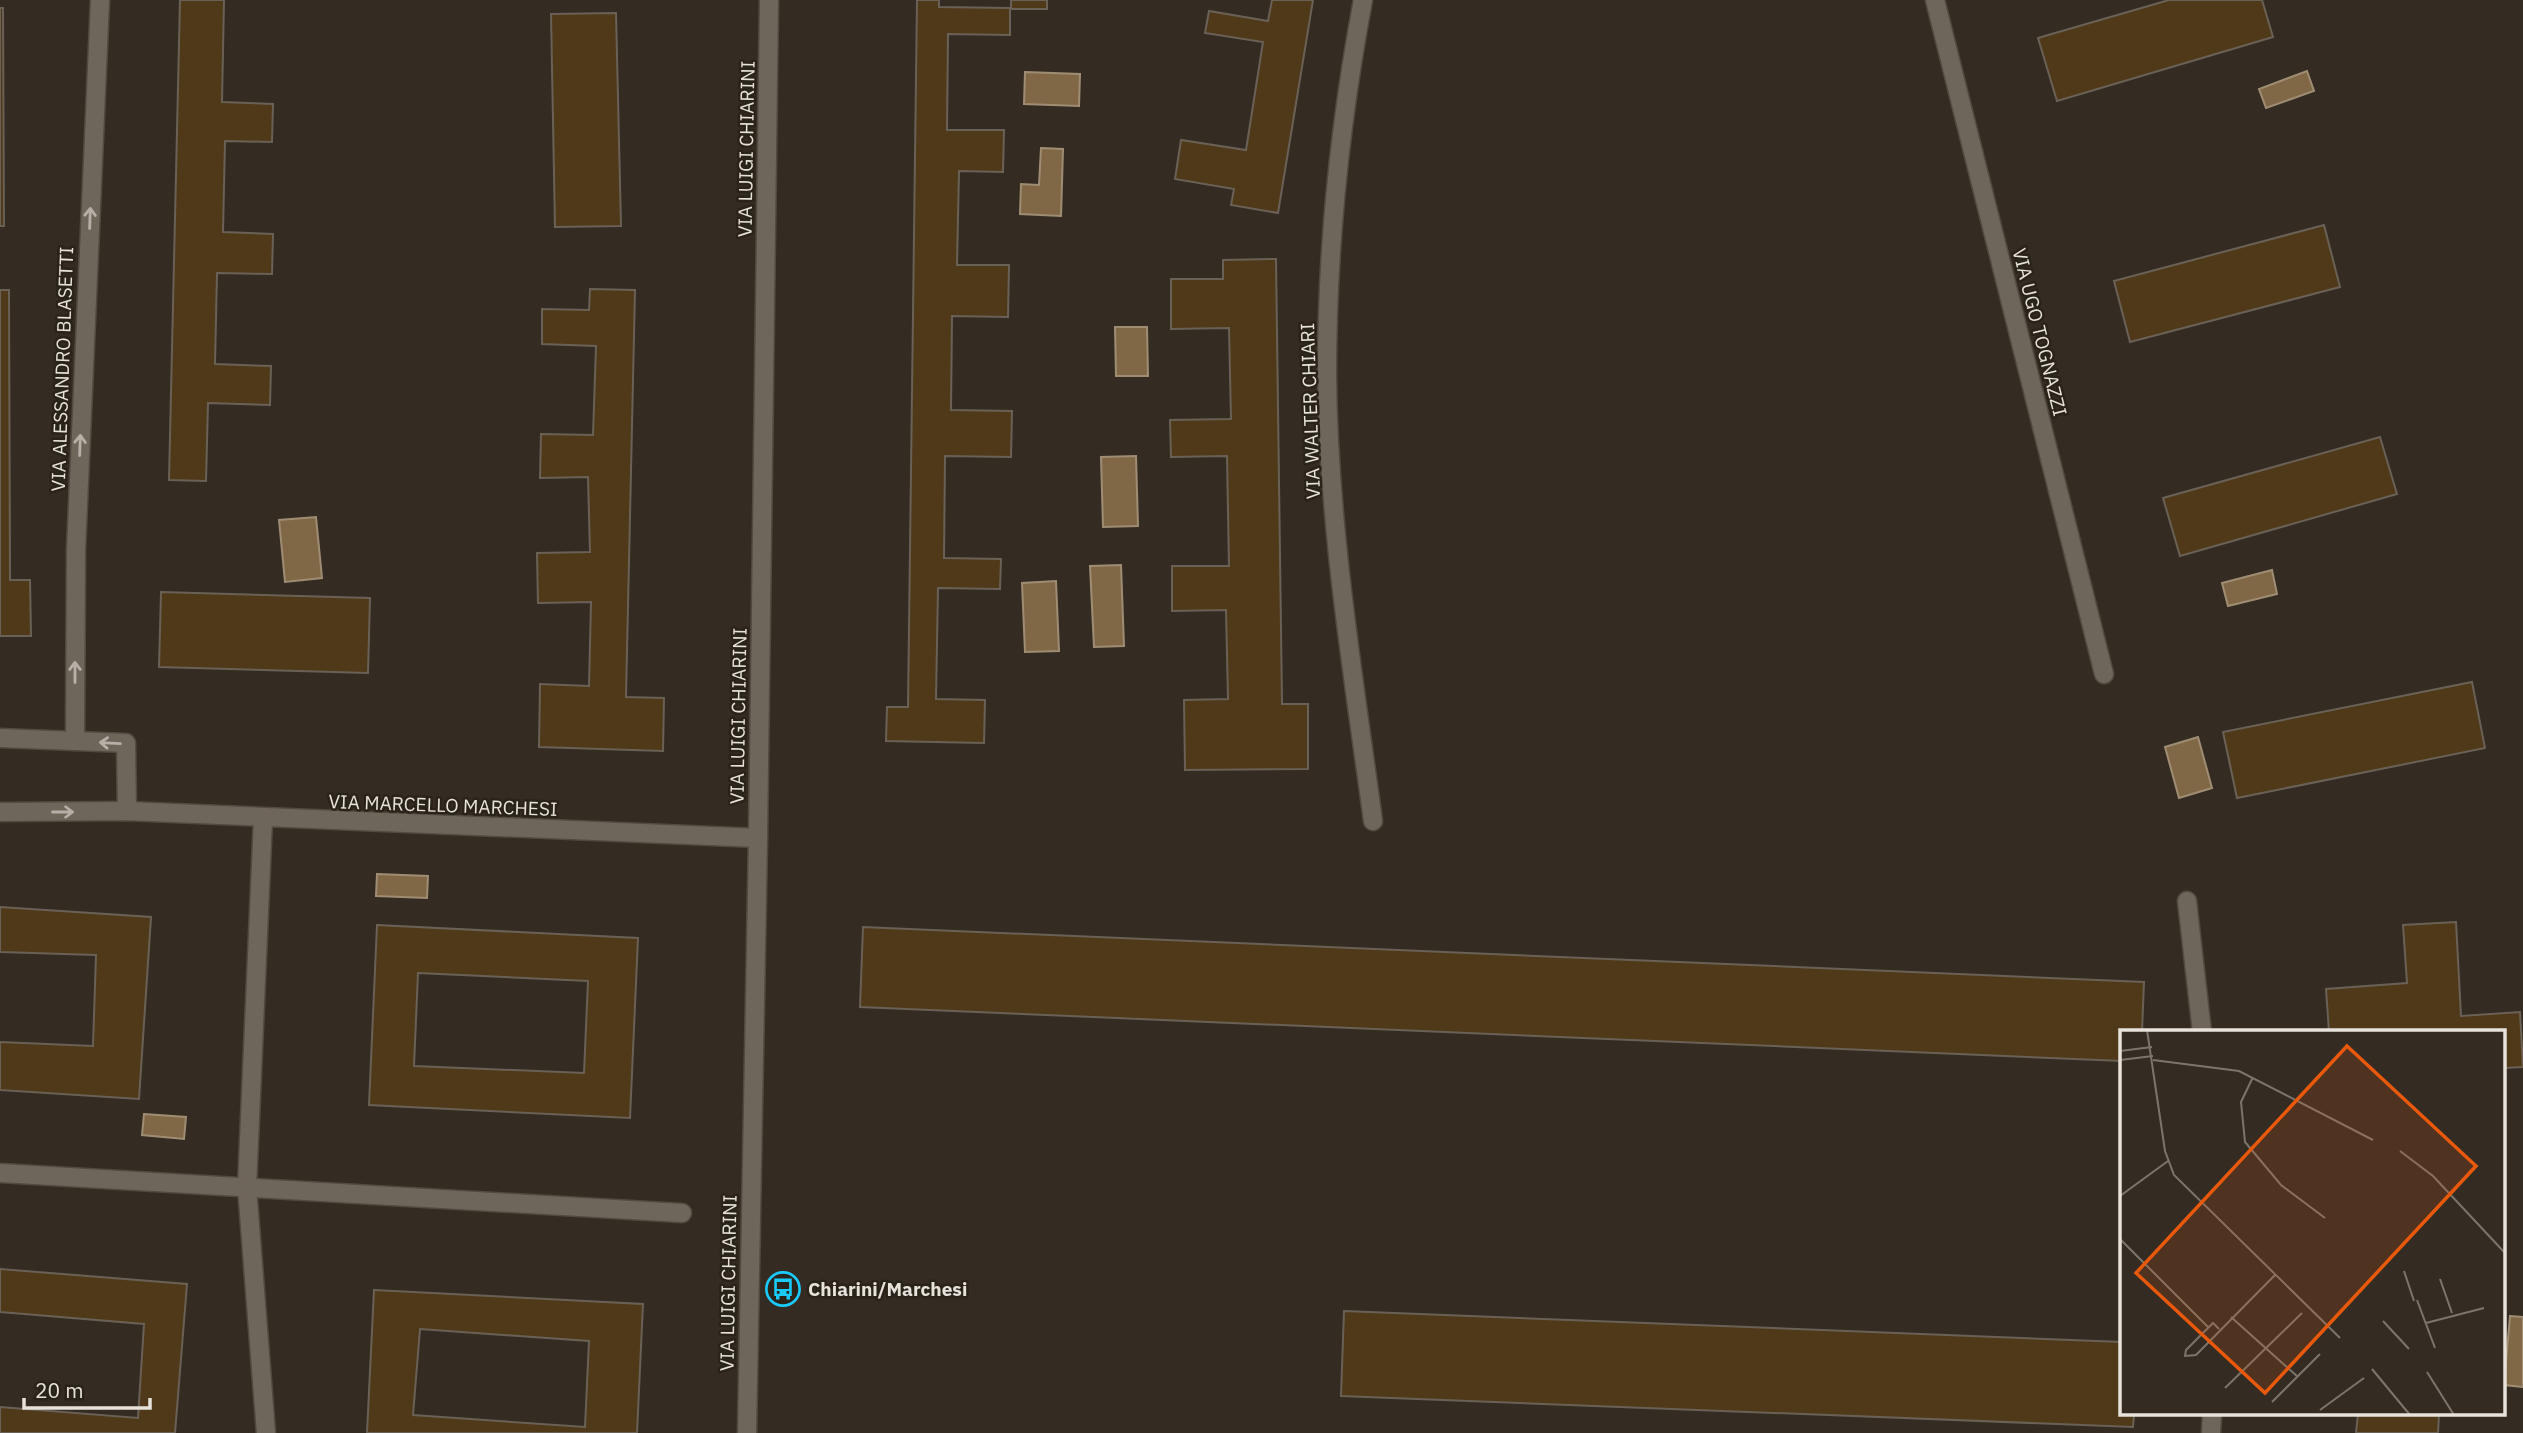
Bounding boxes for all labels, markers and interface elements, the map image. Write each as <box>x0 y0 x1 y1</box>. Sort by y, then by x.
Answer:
street label: VIA LUIGI CHIARINI <box>732 61 760 237</box>
one-way arrow <box>84 206 97 229</box>
street label: VIA ALESSANDRO BLASETTI <box>46 246 78 492</box>
street label: VIA UGO TOGNAZZI <box>2008 246 2072 418</box>
street label: VIA WALTER CHIARI <box>1295 322 1325 500</box>
one-way arrow <box>74 434 87 457</box>
street label: VIA LUIGI CHIARINI <box>724 628 752 804</box>
one-way arrow <box>68 661 82 684</box>
one-way arrow <box>99 736 122 749</box>
street label: VIA MARCELLO MARCHESI <box>328 789 558 821</box>
one-way arrow <box>52 805 75 819</box>
inset map <box>2120 1030 2506 1416</box>
street label: VIA LUIGI CHIARINI <box>714 1195 742 1371</box>
bus stop icon: Chiarini/Marchesi <box>764 1270 802 1308</box>
place label: Chiarini/Marchesi <box>808 1277 967 1301</box>
scale bar <box>24 1366 150 1410</box>
text: 20 m <box>35 1376 84 1404</box>

